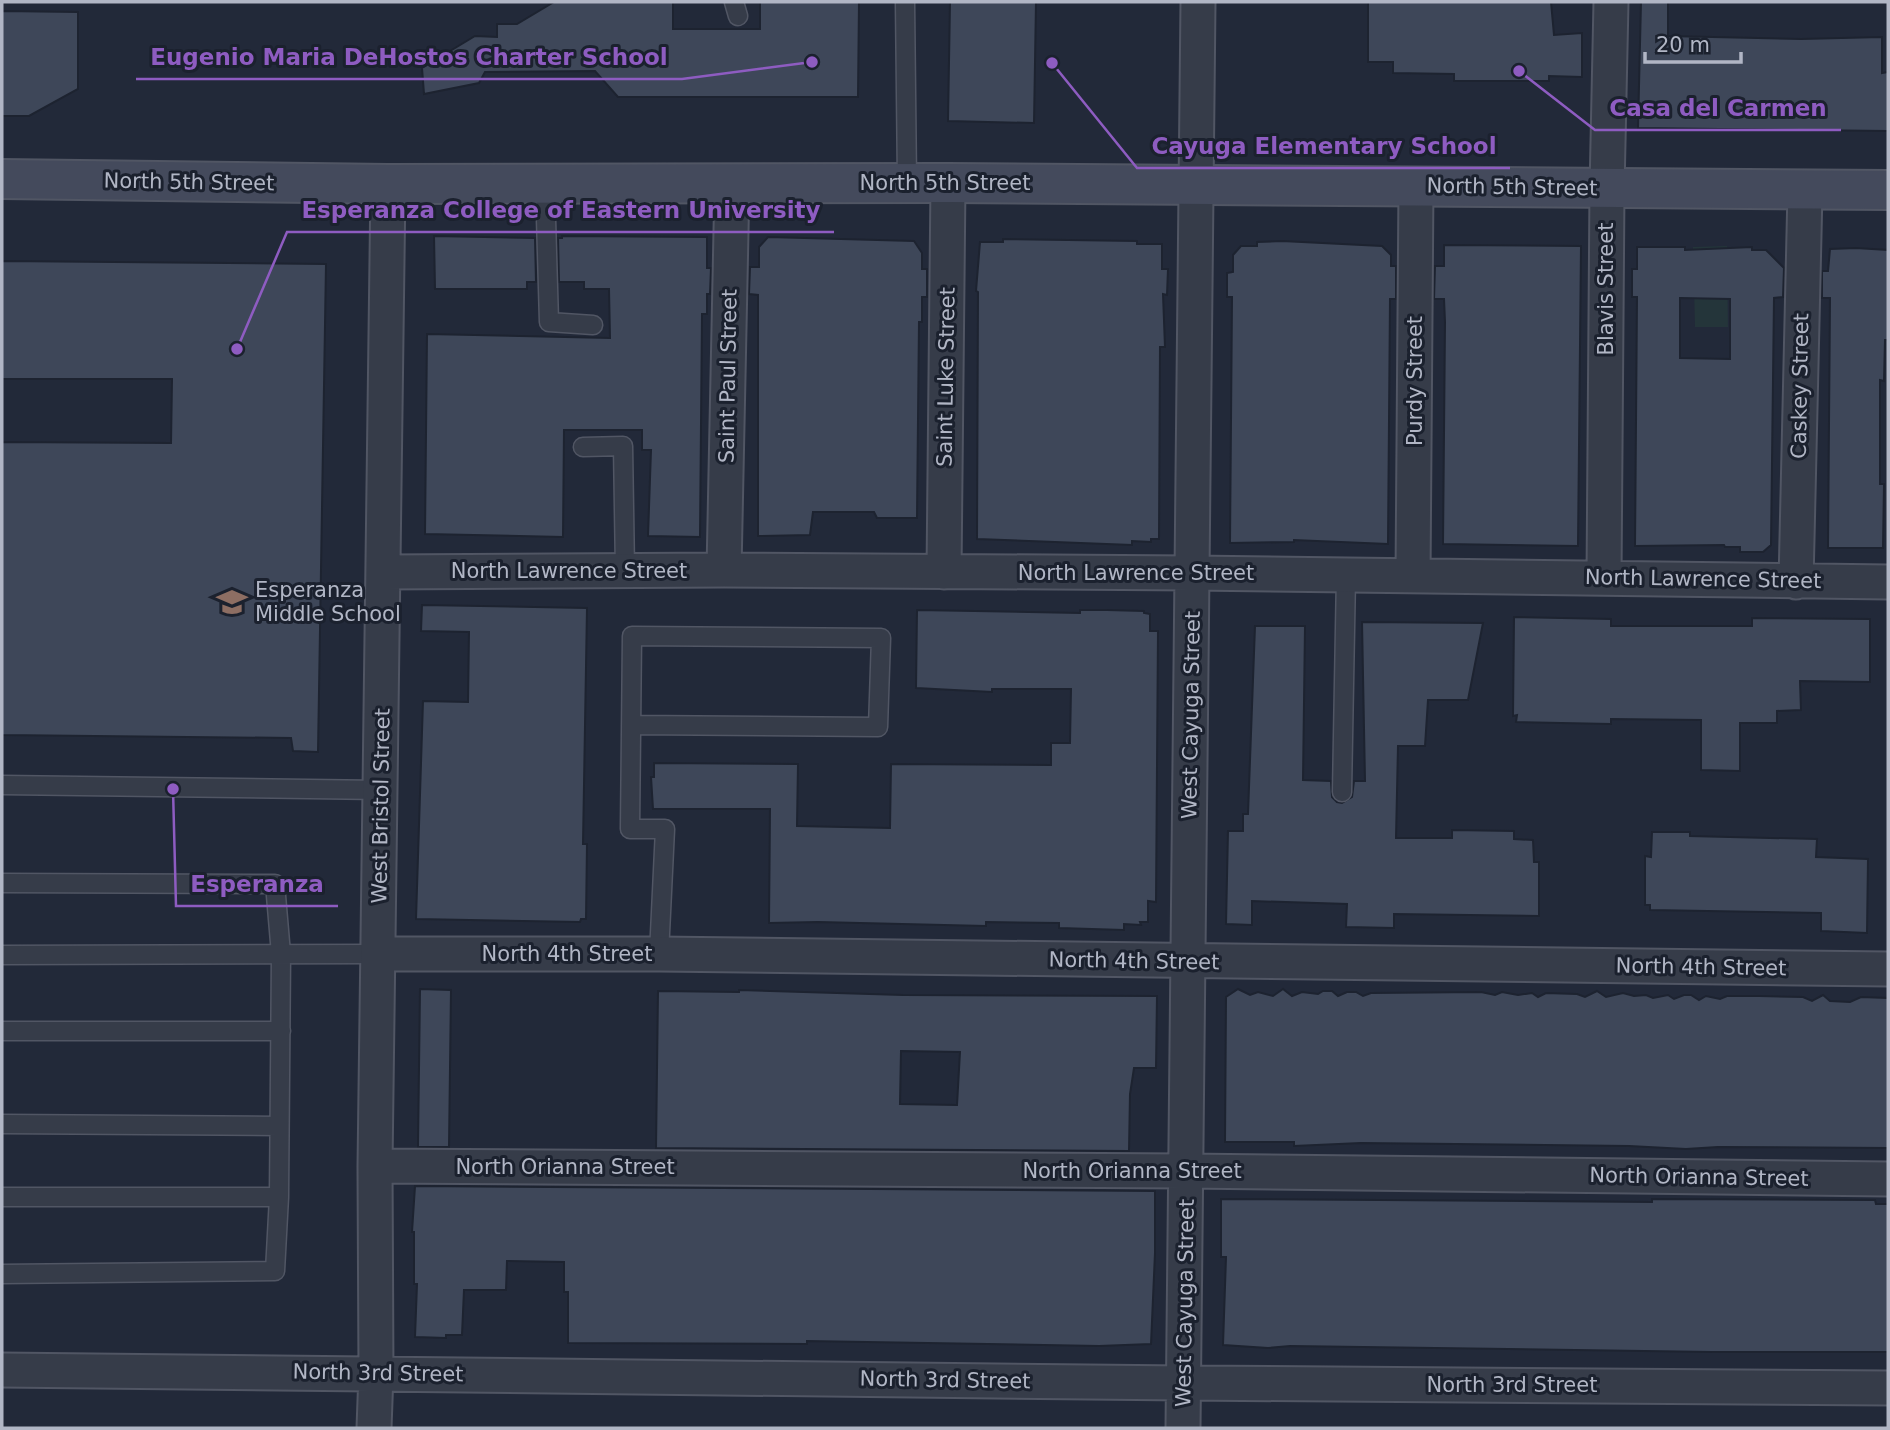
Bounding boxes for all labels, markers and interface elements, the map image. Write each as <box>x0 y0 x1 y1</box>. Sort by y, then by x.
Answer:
scale bar <box>1645 21 1741 65</box>
text: 20 m <box>1656 33 1710 57</box>
callout: Eugenio Maria DeHostos Charter School <box>136 35 682 79</box>
text: Eugenio Maria DeHostos Charter School <box>150 44 668 70</box>
callout: Casa del Carmen <box>1595 86 1841 130</box>
text: Casa del Carmen <box>1609 95 1827 121</box>
callout: Cayuga Elementary School <box>1137 124 1510 168</box>
text: Cayuga Elementary School <box>1151 133 1497 159</box>
street label: North 5th Street <box>103 169 275 195</box>
street label: North 5th Street <box>860 171 1030 195</box>
street label: North 5th Street <box>1426 174 1598 200</box>
callout: Esperanza College of Eastern University <box>287 188 834 232</box>
text: Esperanza College of Eastern University <box>301 197 821 223</box>
street label: Blavis Street <box>1594 223 1618 355</box>
street label: Saint Luke Street <box>932 287 960 467</box>
street label: Saint Paul Street <box>714 289 742 463</box>
street label: Caskey Street <box>1787 313 1813 459</box>
street label: Purdy Street <box>1403 316 1427 446</box>
street label: North Lawrence Street <box>451 559 687 583</box>
street label: North Lawrence Street <box>1018 561 1254 585</box>
street label: North Lawrence Street <box>1585 565 1821 593</box>
place label: Esperanza Middle School <box>255 578 401 626</box>
school or university icon: Esperanza Middle School <box>215 585 249 619</box>
street label: West Cayuga Street <box>1177 611 1205 819</box>
street label: West Bristol Street <box>367 708 395 904</box>
callout: Esperanza <box>176 862 338 906</box>
text: Esperanza <box>190 871 324 897</box>
street label: North 4th Street <box>482 942 652 966</box>
street label: North 4th Street <box>1048 948 1220 974</box>
street label: North 4th Street <box>1615 954 1787 980</box>
street label: North Orianna Street <box>455 1155 675 1179</box>
street label: North Orianna Street <box>1022 1159 1242 1183</box>
street label: North Orianna Street <box>1589 1163 1809 1191</box>
street label: West Cayuga Street <box>1171 1199 1199 1407</box>
street label: North 3rd Street <box>292 1360 464 1386</box>
street label: North 3rd Street <box>859 1367 1031 1393</box>
street label: North 3rd Street <box>1427 1373 1597 1397</box>

